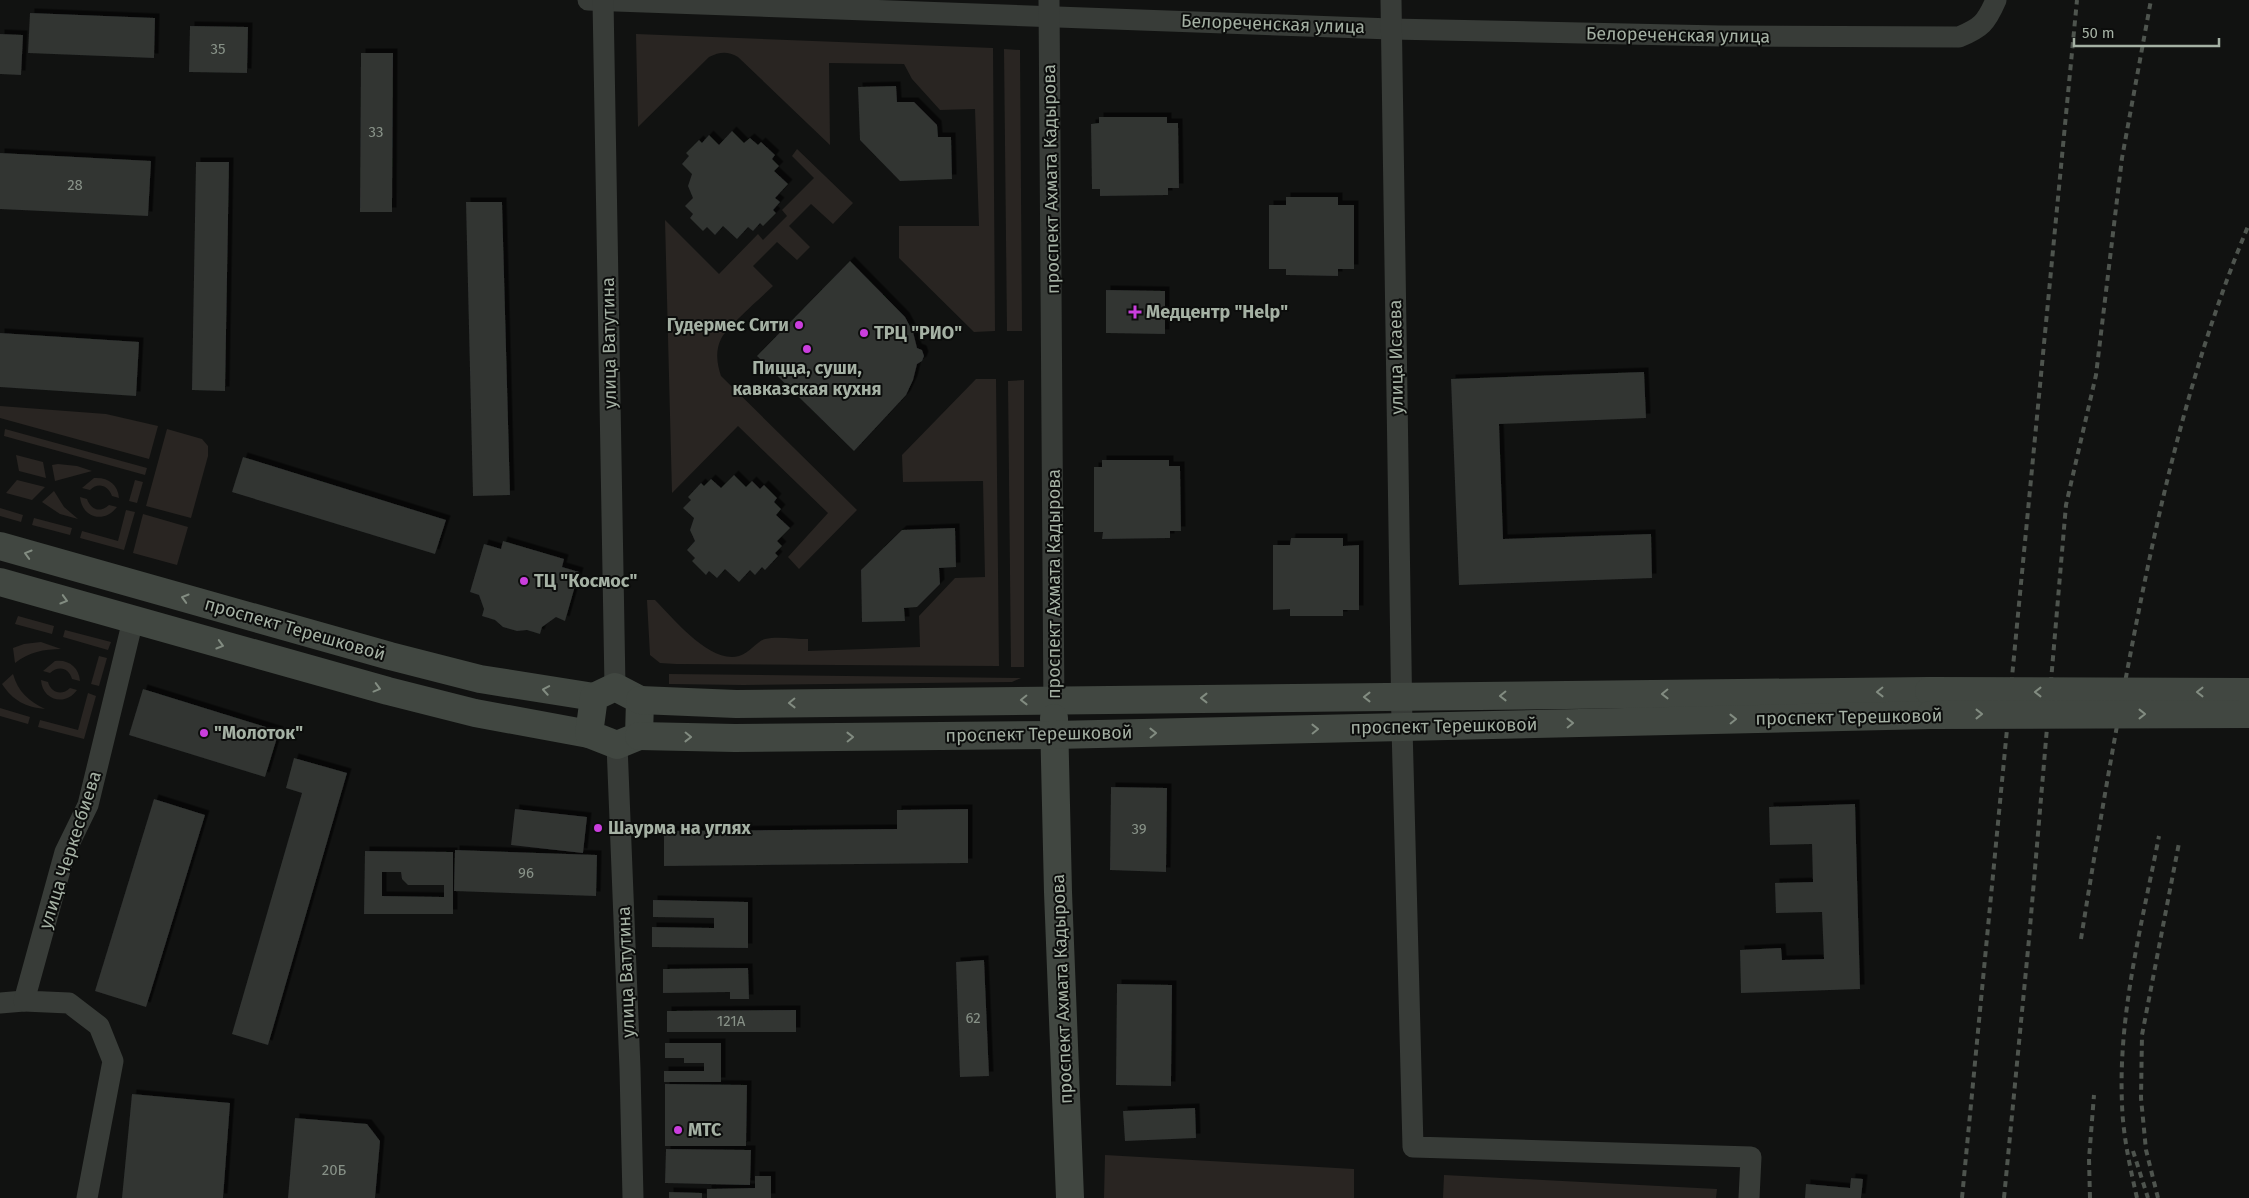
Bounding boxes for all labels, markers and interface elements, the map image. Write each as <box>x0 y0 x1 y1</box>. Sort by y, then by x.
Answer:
street label: Белореченская улица <box>1181 10 1365 38</box>
scale bar <box>2074 15 2219 47</box>
street label: Белореченская улица <box>1586 22 1770 48</box>
text: 50 m <box>2082 24 2115 42</box>
house number: 35 <box>210 40 226 58</box>
street label: проспект Ахмата Кадырова <box>1038 64 1064 294</box>
house number: 33 <box>369 123 383 141</box>
house number: 28 <box>67 176 83 194</box>
street label: улица Ватутина <box>597 277 621 409</box>
street label: улица Исаева <box>1384 299 1408 415</box>
place label: Медцентр "Help" <box>1146 301 1288 323</box>
marker: Медцентр "Help" <box>1128 305 1142 319</box>
place label: Гудермес Сити <box>667 314 789 336</box>
marker: Гудермес Сити <box>793 319 805 331</box>
place label: ТРЦ "РИО" <box>874 322 962 344</box>
marker: ТРЦ "РИО" <box>858 327 870 339</box>
marker: Пицца, суши, кавказская кухня <box>801 343 813 355</box>
place label: Пицца, суши, кавказская кухня <box>732 357 882 400</box>
street label: проспект Ахмата Кадырова <box>1043 469 1065 699</box>
one-way arrow <box>24 549 33 560</box>
place label: ТЦ "Космос" <box>534 570 637 592</box>
marker: ТЦ "Космос" <box>518 575 530 587</box>
one-way arrow <box>181 593 190 603</box>
street label: проспект Терешковой <box>202 593 388 665</box>
one-way arrow <box>59 595 67 605</box>
one-way arrow <box>215 639 223 649</box>
one-way arrow <box>372 682 381 693</box>
one-way arrow <box>541 685 550 695</box>
one-way arrow <box>1876 687 1884 697</box>
one-way arrow <box>2034 687 2042 697</box>
one-way arrow <box>2196 687 2204 697</box>
one-way arrow <box>1661 689 1669 699</box>
one-way arrow <box>1499 691 1506 701</box>
one-way arrow <box>1363 692 1370 702</box>
one-way arrow <box>1200 693 1208 703</box>
one-way arrow <box>1020 695 1028 705</box>
one-way arrow <box>788 698 796 708</box>
street label: проспект Терешковой <box>1755 704 1943 730</box>
one-way arrow <box>1976 709 1983 719</box>
one-way arrow <box>2138 709 2146 719</box>
street label: проспект Терешковой <box>1350 713 1538 739</box>
one-way arrow <box>1730 714 1737 724</box>
one-way arrow <box>1567 718 1575 728</box>
street label: проспект Терешковой <box>945 721 1133 747</box>
place label: "Молоток" <box>214 722 303 744</box>
one-way arrow <box>1312 724 1319 734</box>
marker: "Молоток" <box>198 727 210 739</box>
one-way arrow <box>1149 727 1157 738</box>
one-way arrow <box>684 732 692 742</box>
one-way arrow <box>847 732 855 742</box>
street label: улица Черкесбиева <box>34 768 106 932</box>
place label: Шаурма на углях <box>608 817 751 839</box>
house number: 39 <box>1131 820 1147 838</box>
marker: Шаурма на углях <box>592 822 604 834</box>
house number: 96 <box>518 864 534 882</box>
street label: проспект Ахмата Кадырова <box>1047 874 1077 1104</box>
street label: улица Ватутина <box>613 906 639 1038</box>
house number: 62 <box>965 1009 981 1027</box>
house number: 121А <box>717 1012 746 1030</box>
place label: МТС <box>688 1119 722 1141</box>
marker: МТС <box>672 1124 684 1136</box>
house number: 20Б <box>322 1161 347 1179</box>

